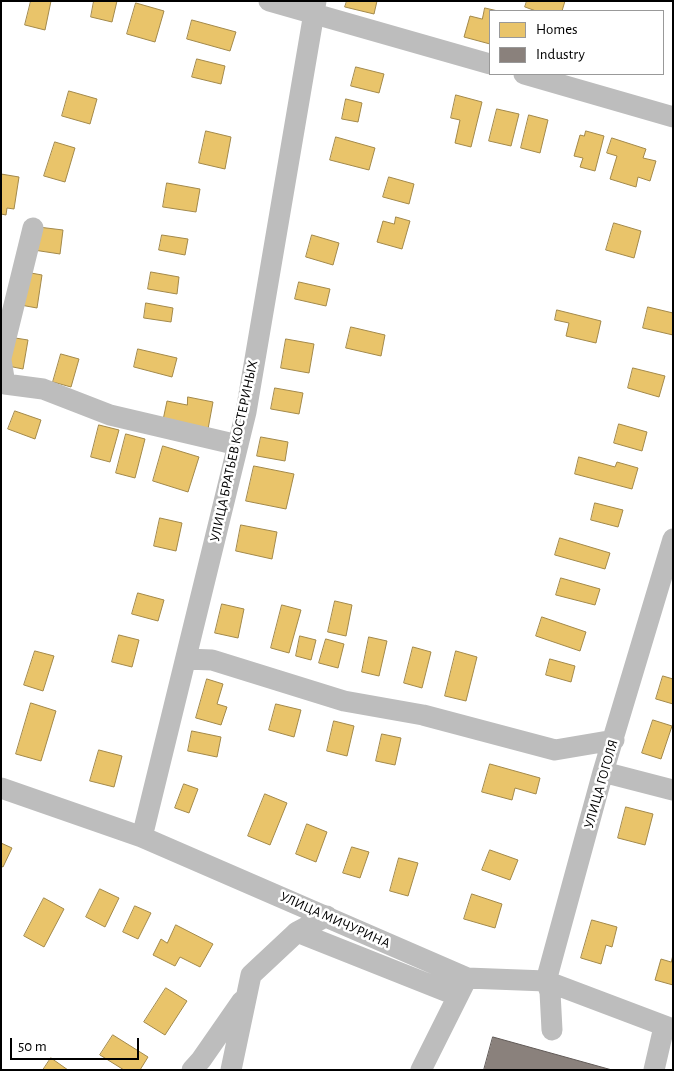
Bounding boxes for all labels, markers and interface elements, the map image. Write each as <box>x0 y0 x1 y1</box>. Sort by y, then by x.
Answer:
legend <box>489 10 664 75</box>
text: Homes <box>536 22 578 37</box>
text: Industry <box>536 47 585 62</box>
street label: УЛИЦА БРАТЬЕВ КОСТЕРИНЫХ <box>207 359 261 543</box>
street label: УЛИЦА ГОГОЛЯ <box>580 738 622 830</box>
street label: УЛИЦА МИЧУРИНА <box>277 888 393 952</box>
scale bar <box>12 1028 141 1060</box>
text: 50 m <box>18 1039 47 1054</box>

